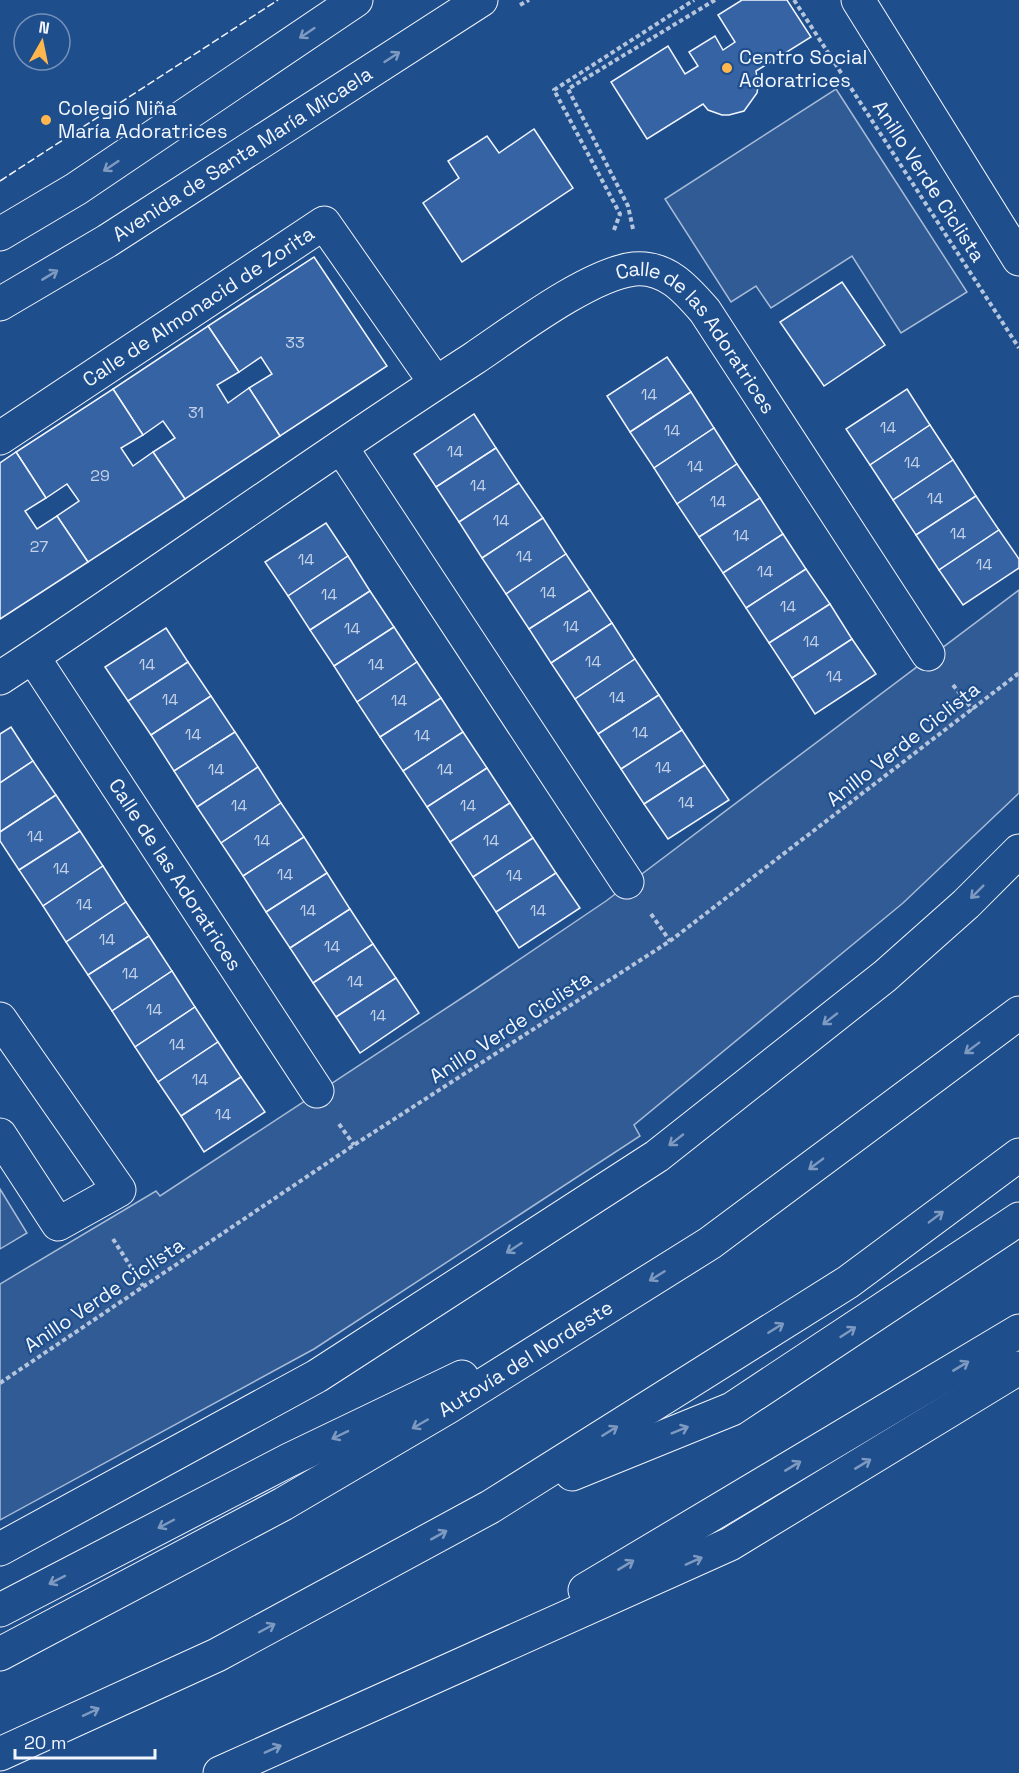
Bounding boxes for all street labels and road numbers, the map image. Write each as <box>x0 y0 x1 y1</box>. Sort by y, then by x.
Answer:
street label: Avenida de Santa María Micaela <box>107 61 377 247</box>
street label: Anillo Verde Ciclista <box>867 95 991 267</box>
street label: Calle de Almonacid de Zorita <box>77 220 319 393</box>
street label: Calle de las Adoratrices <box>613 255 781 419</box>
street label: Anillo Verde Ciclista <box>821 676 985 812</box>
street label: Calle de las Adoratrices <box>103 773 248 976</box>
street label: Anillo Verde Ciclista <box>424 965 596 1089</box>
street label: Anillo Verde Ciclista <box>19 1232 189 1358</box>
street label: Autovía del Nordeste <box>433 1294 618 1423</box>

